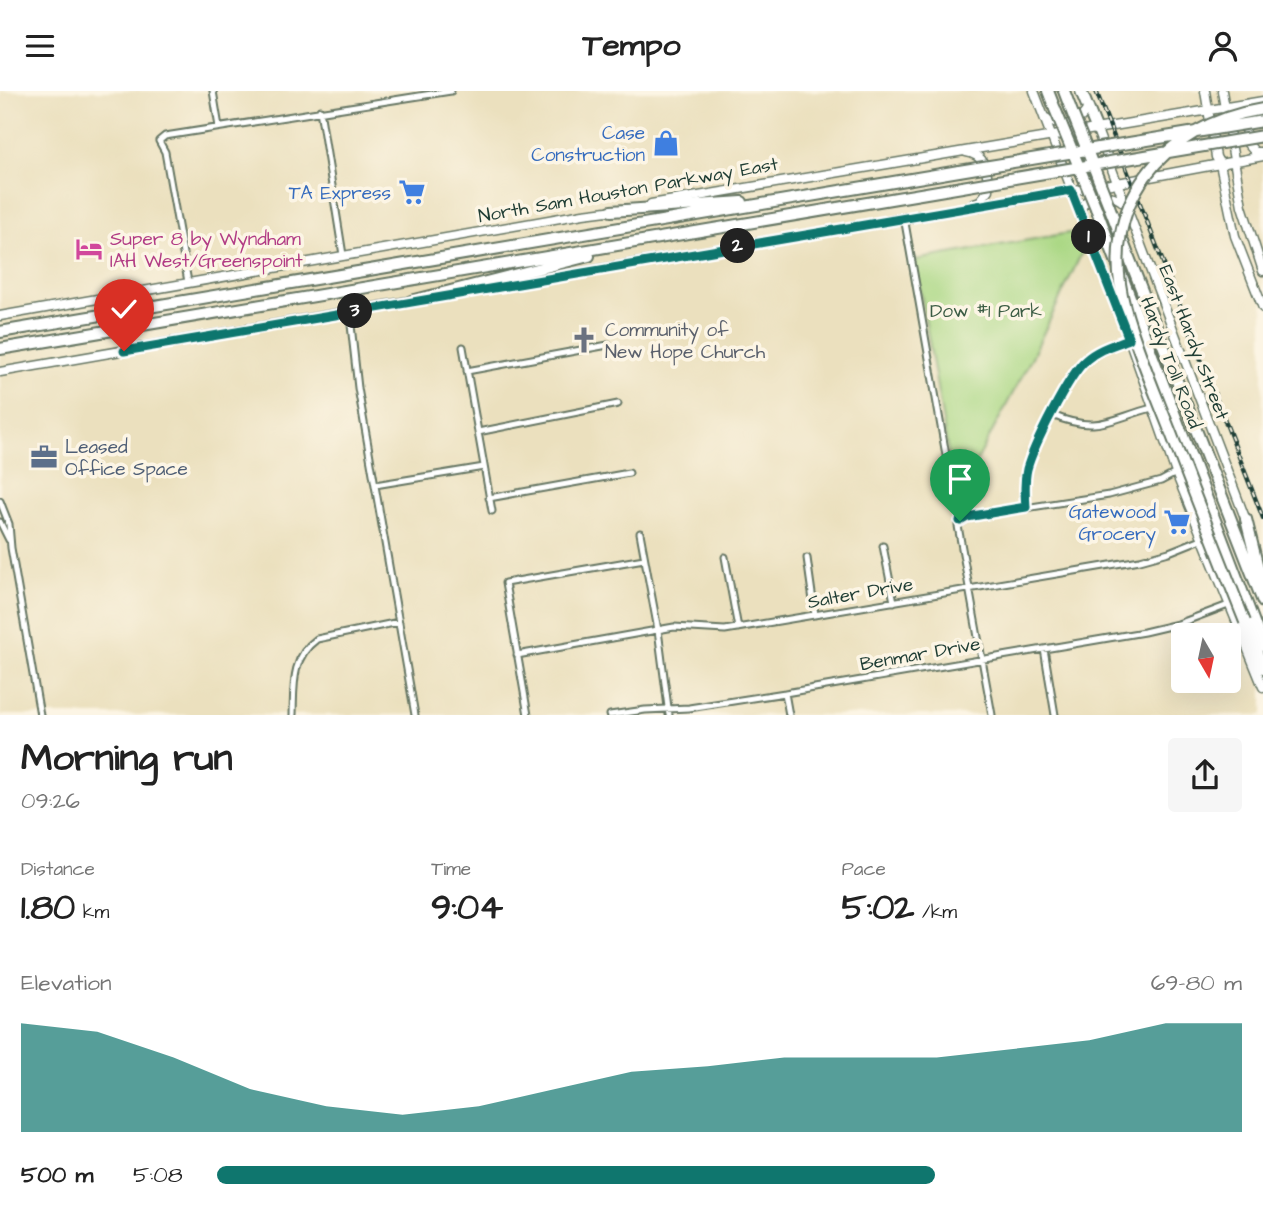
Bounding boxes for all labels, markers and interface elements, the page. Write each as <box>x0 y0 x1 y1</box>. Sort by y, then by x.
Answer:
text: Tempo <box>583 23 680 68</box>
icon: menu <box>21 27 59 65</box>
icon: person <box>1204 27 1242 65</box>
place label: Case Construction <box>531 120 645 169</box>
shop icon: Case Construction <box>651 128 681 158</box>
street label: North Sam Houston Parkway East <box>476 151 781 231</box>
supermarket icon: TA Express <box>397 177 427 207</box>
place label: TA Express <box>289 180 391 207</box>
pin: 1 <box>1072 219 1106 255</box>
text: 1 <box>1087 223 1090 250</box>
place label: Super 8 by Wyndham IAH West/Greenspoint <box>110 226 303 275</box>
pin: 2 <box>720 229 756 263</box>
text: 2 <box>732 232 743 259</box>
hotel icon: Super 8 by Wyndham IAH West/Greenspoint <box>74 234 104 264</box>
street label: East Hardy Street <box>1151 261 1236 424</box>
pin <box>94 279 154 351</box>
icon: check <box>105 290 143 328</box>
pin: 3 <box>338 293 372 329</box>
street label: Hardy Toll Road <box>1132 293 1208 433</box>
text: 3 <box>350 297 359 324</box>
park label: Dow #1 Park <box>930 298 1042 325</box>
place label: Community of New Hope Church <box>605 317 766 366</box>
church icon: Community of New Hope Church <box>569 325 599 355</box>
place label: Leased Office Space <box>65 434 188 483</box>
office icon: Leased Office Space <box>29 442 59 472</box>
pin <box>930 449 990 521</box>
icon: arrive <box>941 460 979 498</box>
place label: Gatewood Grocery <box>1069 499 1157 549</box>
supermarket icon: Gatewood Grocery <box>1162 507 1192 537</box>
street label: Salter Drive <box>805 571 915 616</box>
north arrow <box>1171 623 1241 693</box>
map controls <box>1171 623 1241 693</box>
street label: Benmar Drive <box>858 631 983 678</box>
text: Morning run <box>21 733 233 785</box>
button: share <box>1168 738 1242 812</box>
text: 09:26 <box>21 785 80 817</box>
text: Distance <box>21 856 95 883</box>
text: Time <box>431 856 471 883</box>
text: Pace <box>842 856 886 883</box>
text: 1.80 <box>21 883 75 932</box>
text: 9:04 <box>431 883 503 932</box>
text: 5:02 <box>842 883 914 932</box>
text: km <box>75 899 109 926</box>
text: /km <box>914 899 957 926</box>
text: Elevation <box>21 967 112 999</box>
text: 69–80 m <box>1151 967 1242 999</box>
text: 500 m <box>21 1159 93 1191</box>
text: 5:08 <box>133 1159 183 1191</box>

